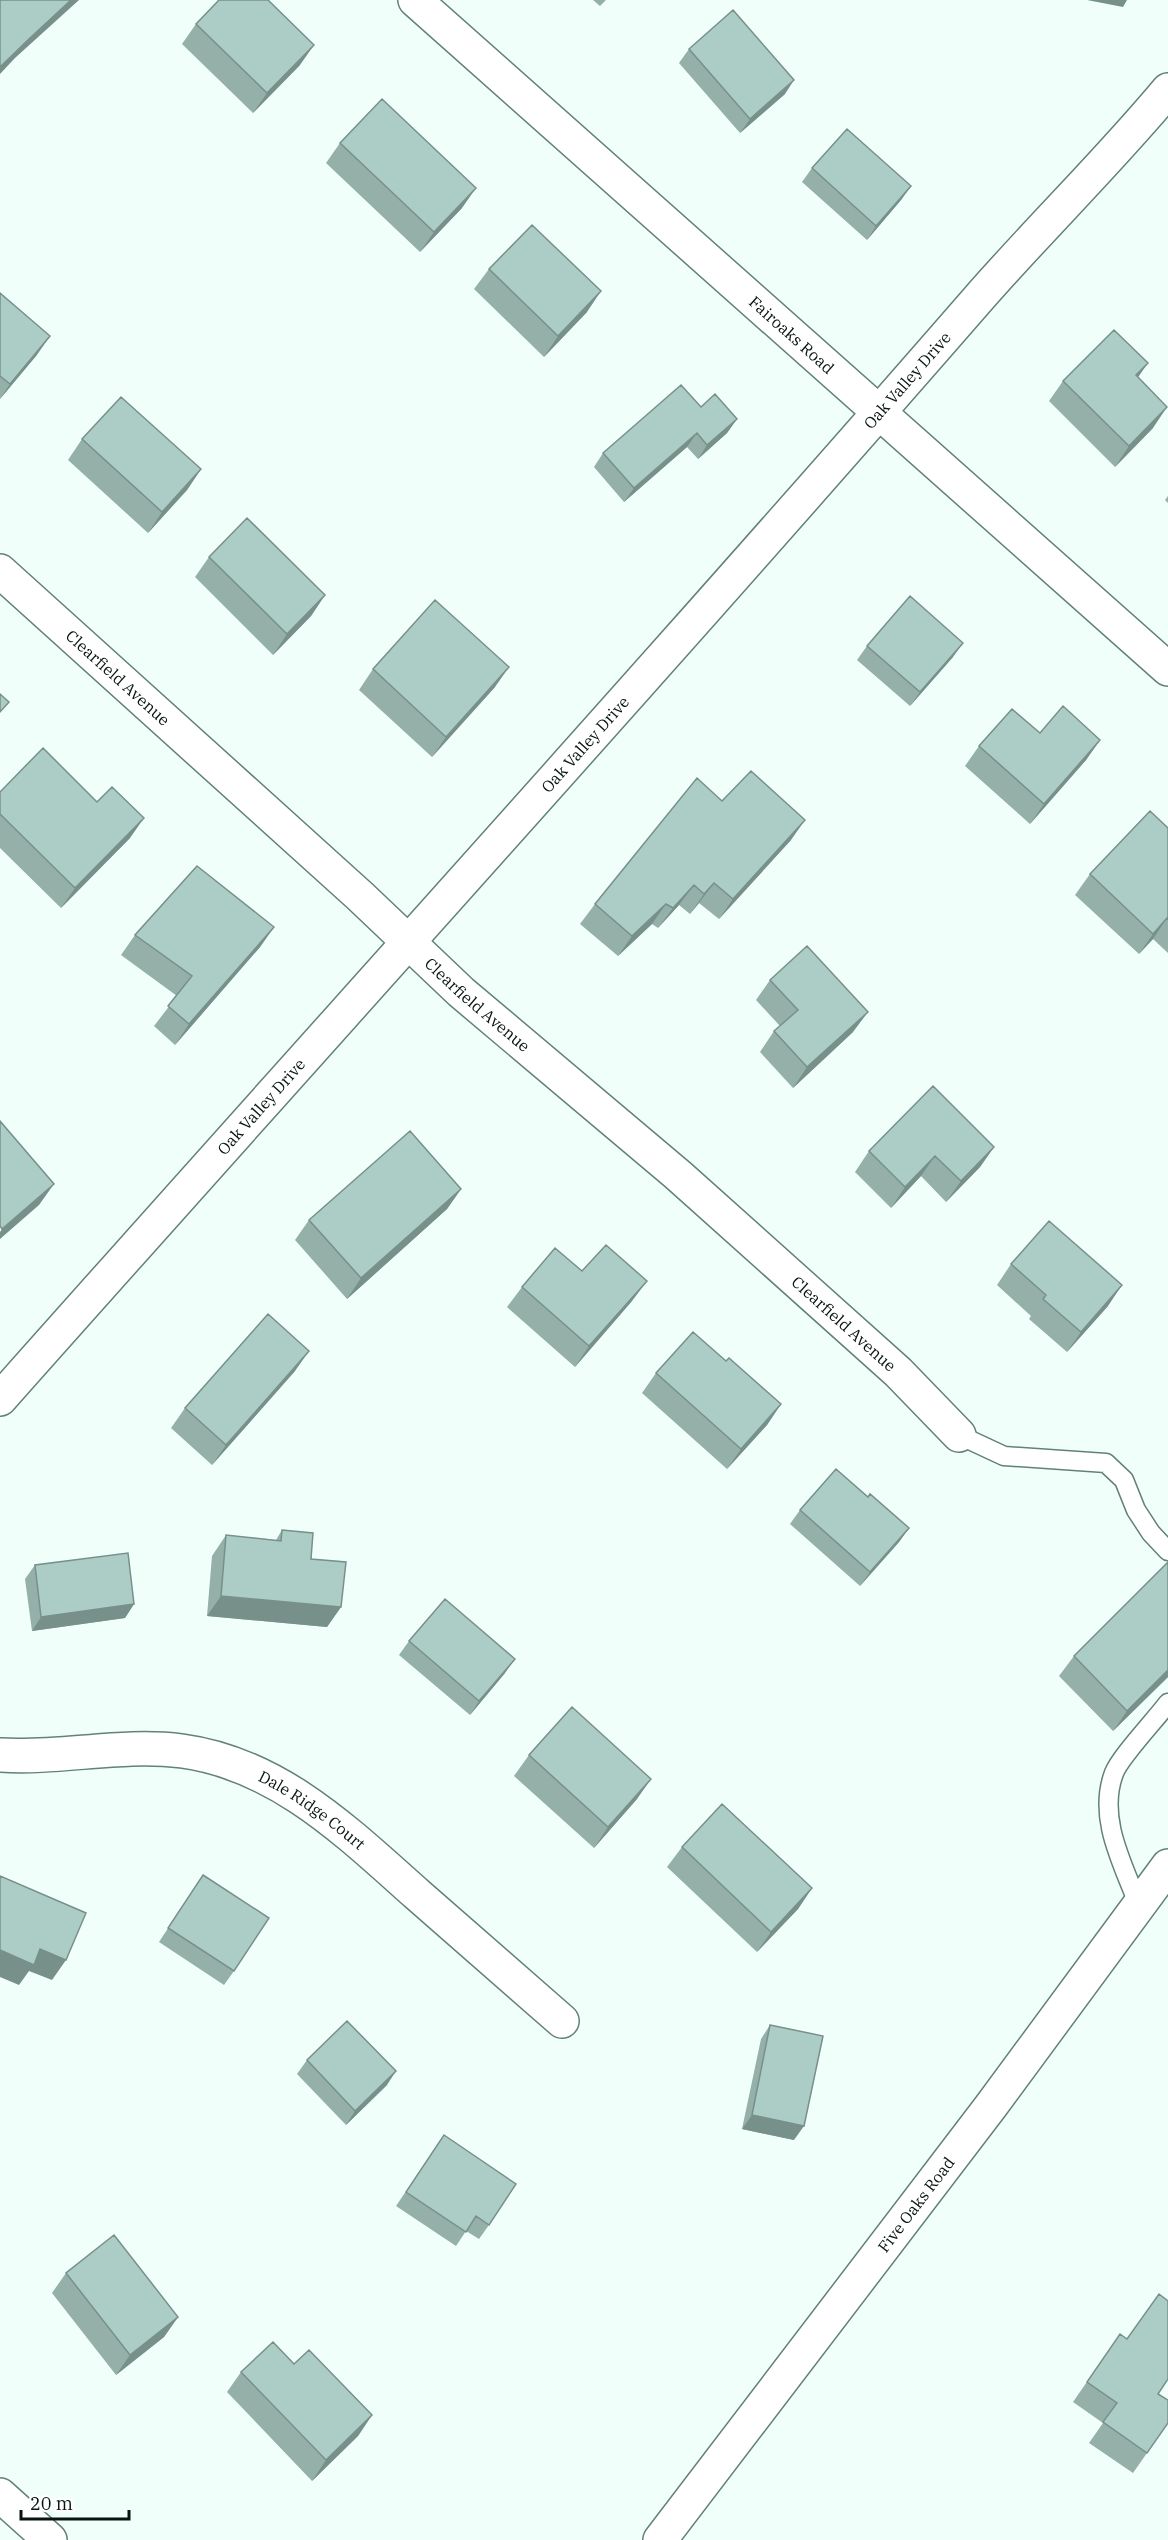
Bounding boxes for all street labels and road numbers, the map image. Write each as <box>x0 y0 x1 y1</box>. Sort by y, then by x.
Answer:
street label: Fairoaks Road <box>745 292 839 378</box>
street label: Oak Valley Drive <box>859 328 955 433</box>
street label: Clearfield Avenue <box>62 625 174 730</box>
street label: Oak Valley Drive <box>537 692 633 797</box>
street label: Clearfield Avenue <box>421 953 534 1056</box>
street label: Oak Valley Drive <box>213 1054 309 1159</box>
street label: Clearfield Avenue <box>788 1272 900 1376</box>
street label: Dale Ridge Court <box>255 1766 370 1854</box>
street label: Five Oaks Road <box>873 2153 959 2256</box>

